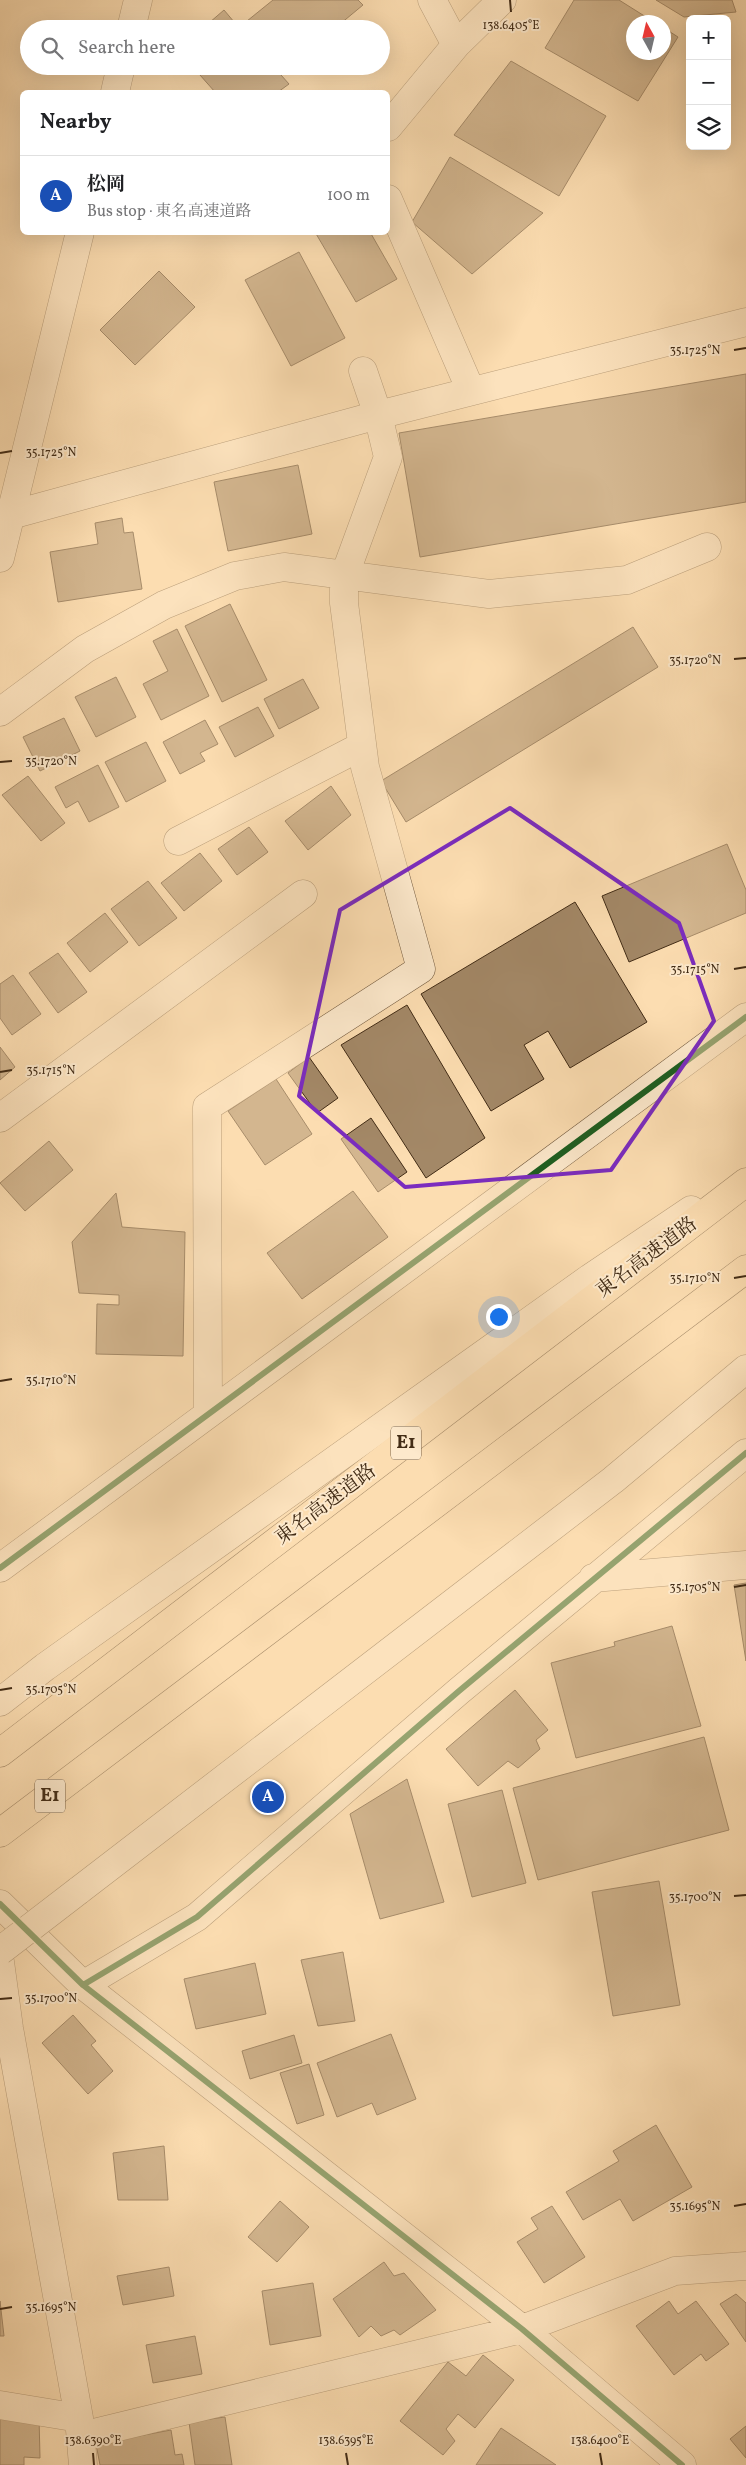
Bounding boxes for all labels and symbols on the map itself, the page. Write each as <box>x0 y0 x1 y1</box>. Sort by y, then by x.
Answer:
north arrow <box>626 15 671 60</box>
text: 138.6405°E <box>483 18 539 34</box>
text: 35.1725°N <box>670 343 720 359</box>
text: 35.1725°N <box>26 445 76 461</box>
text: 35.1720°N <box>669 653 721 669</box>
text: 35.1720°N <box>25 754 77 770</box>
text: 35.1715°N <box>670 962 720 978</box>
text: 35.1715°N <box>26 1063 76 1079</box>
street label: 東名高速道路 <box>591 1211 703 1305</box>
text: 35.1710°N <box>670 1271 720 1287</box>
your location <box>486 1304 512 1330</box>
text: 35.1710°N <box>26 1373 76 1389</box>
road number: E1 <box>391 1426 421 1460</box>
street label: 東名高速道路 <box>270 1458 382 1552</box>
text: 35.1705°N <box>669 1580 721 1596</box>
text: 35.1705°N <box>25 1682 77 1698</box>
pin: A <box>252 1778 284 1816</box>
road number: E1 <box>35 1780 65 1812</box>
text: 35.1700°N <box>669 1890 721 1906</box>
text: 35.1700°N <box>25 1991 77 2007</box>
text: 35.1695°N <box>670 2199 720 2215</box>
text: 35.1695°N <box>26 2300 76 2316</box>
text: 138.6390°E <box>65 2433 121 2449</box>
text: 138.6395°E <box>318 2433 374 2449</box>
text: 138.6400°E <box>571 2433 629 2449</box>

